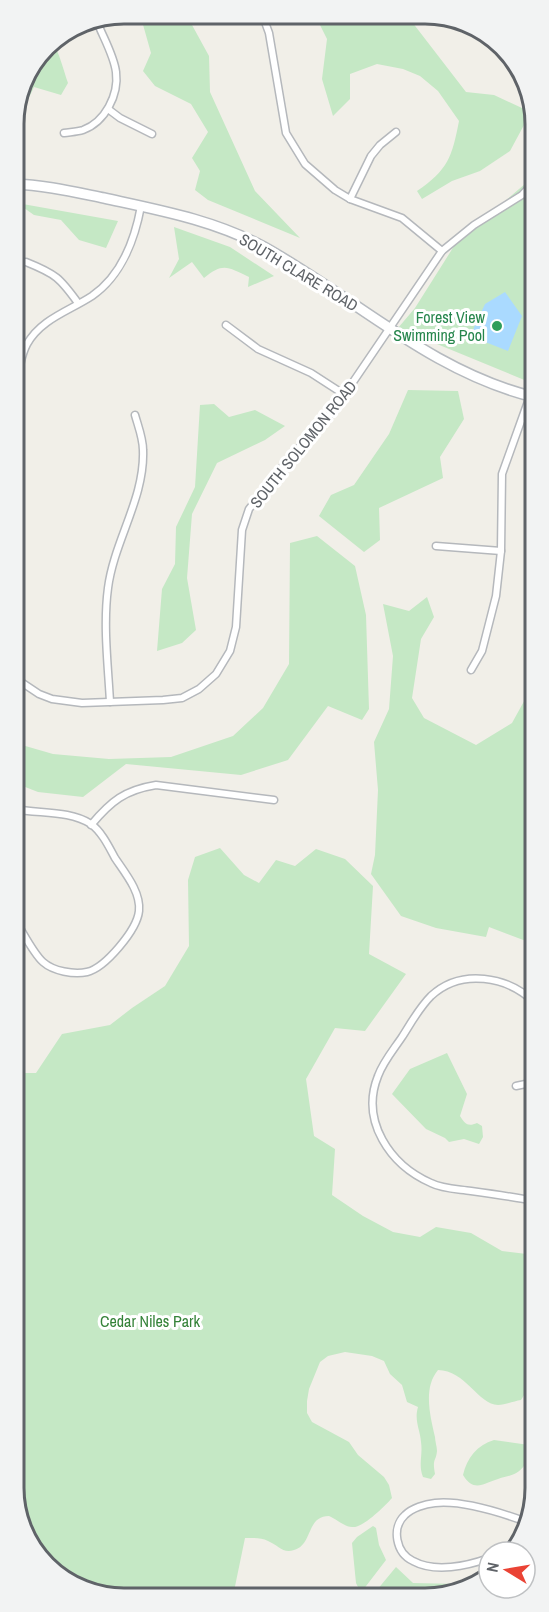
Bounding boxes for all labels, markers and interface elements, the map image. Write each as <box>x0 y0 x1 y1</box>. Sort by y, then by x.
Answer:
street label: SOUTH CLARE ROAD <box>236 228 362 316</box>
place label: Forest View Swimming Pool <box>393 306 486 346</box>
marker: Forest View Swimming Pool <box>490 319 504 333</box>
street label: SOUTH SOLOMON ROAD <box>245 376 361 512</box>
park label: Cedar Niles Park <box>100 1310 200 1332</box>
north arrow <box>477 1540 537 1600</box>
text: N <box>481 1560 504 1574</box>

